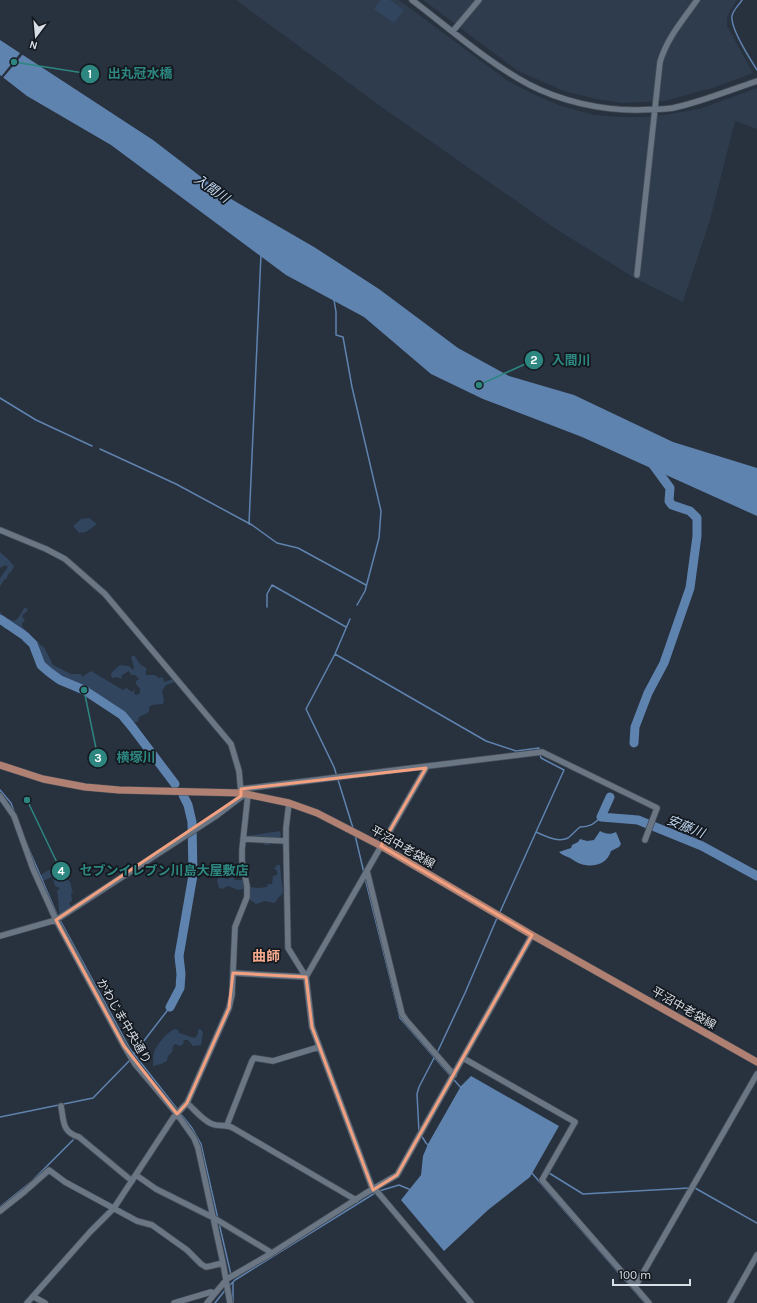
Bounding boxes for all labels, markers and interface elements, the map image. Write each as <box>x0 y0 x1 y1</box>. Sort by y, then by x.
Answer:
north arrow <box>16 16 56 56</box>
text: N <box>28 38 39 52</box>
callout: 出丸冠水橋 <box>80 61 181 86</box>
text: 出丸冠水橋 <box>107 66 173 81</box>
text: 1 <box>88 67 92 81</box>
water label: 入間川 <box>191 171 234 207</box>
callout: 入間川 <box>524 348 599 373</box>
text: 2 <box>530 353 538 367</box>
text: 入間川 <box>551 353 591 368</box>
callout: 横塚川 <box>88 745 163 770</box>
text: 横塚川 <box>116 750 156 765</box>
text: 3 <box>94 751 102 765</box>
water label: 安藤川 <box>665 812 709 841</box>
street label: 平沼中老袋線 <box>368 823 438 871</box>
callout: セブンイレブン川島大屋敷店 <box>51 858 256 883</box>
text: セブンイレブン川島大屋敷店 <box>79 863 249 878</box>
text: 4 <box>57 864 65 878</box>
district label: 曲師 <box>252 948 280 965</box>
street label: かわじま中央通り <box>94 976 154 1066</box>
street label: 平沼中老袋線 <box>649 984 719 1032</box>
scale bar <box>613 1261 690 1287</box>
text: 100 m <box>619 1268 651 1282</box>

